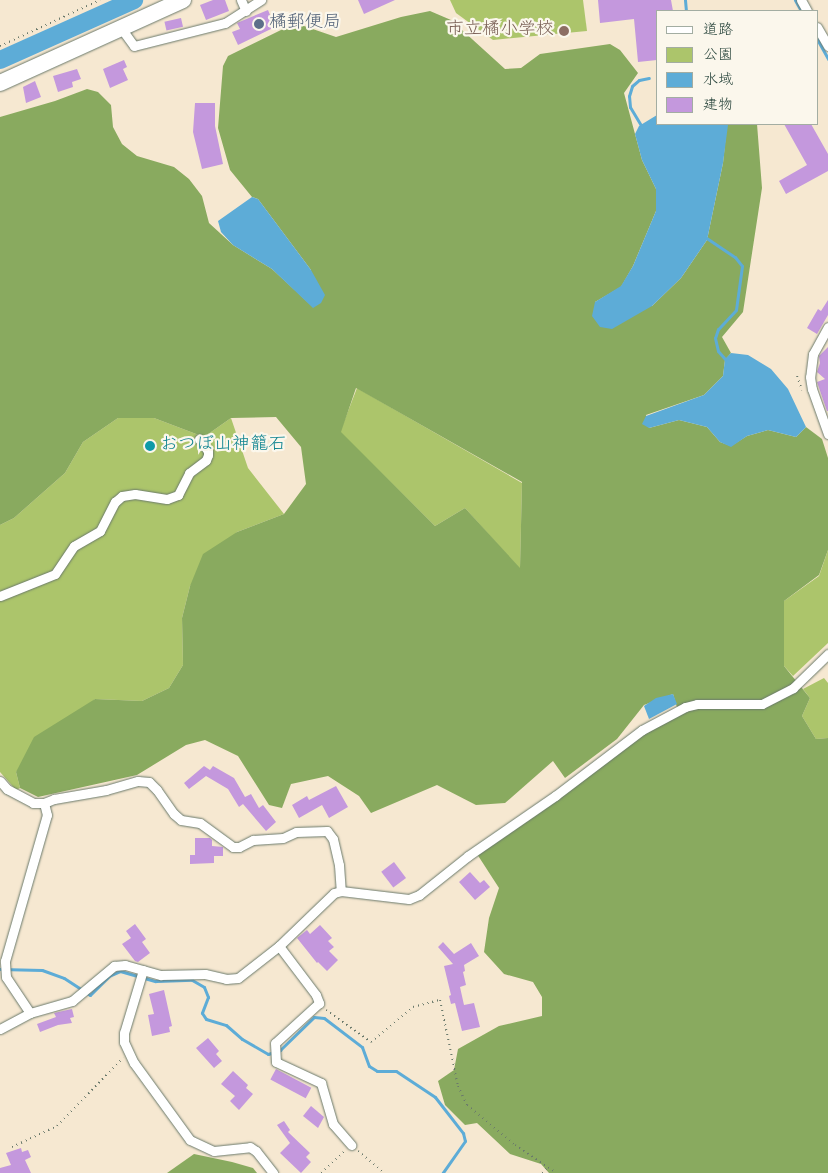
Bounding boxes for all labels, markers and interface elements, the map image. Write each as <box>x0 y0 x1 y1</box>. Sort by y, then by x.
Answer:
legend <box>656 10 818 125</box>
place label: 橘郵便局 <box>269 13 341 35</box>
marker: 橘郵便局 <box>253 18 265 30</box>
place label: 市立橘小学校 <box>446 20 554 42</box>
text: 道路 <box>703 20 733 42</box>
marker: 市立橘小学校 <box>558 25 570 37</box>
text: 公園 <box>703 45 733 67</box>
text: 水域 <box>703 70 733 92</box>
text: 建物 <box>703 95 733 117</box>
place label: おつぼ山神籠石 <box>160 435 286 457</box>
marker: おつぼ山神籠石 <box>144 440 156 452</box>

